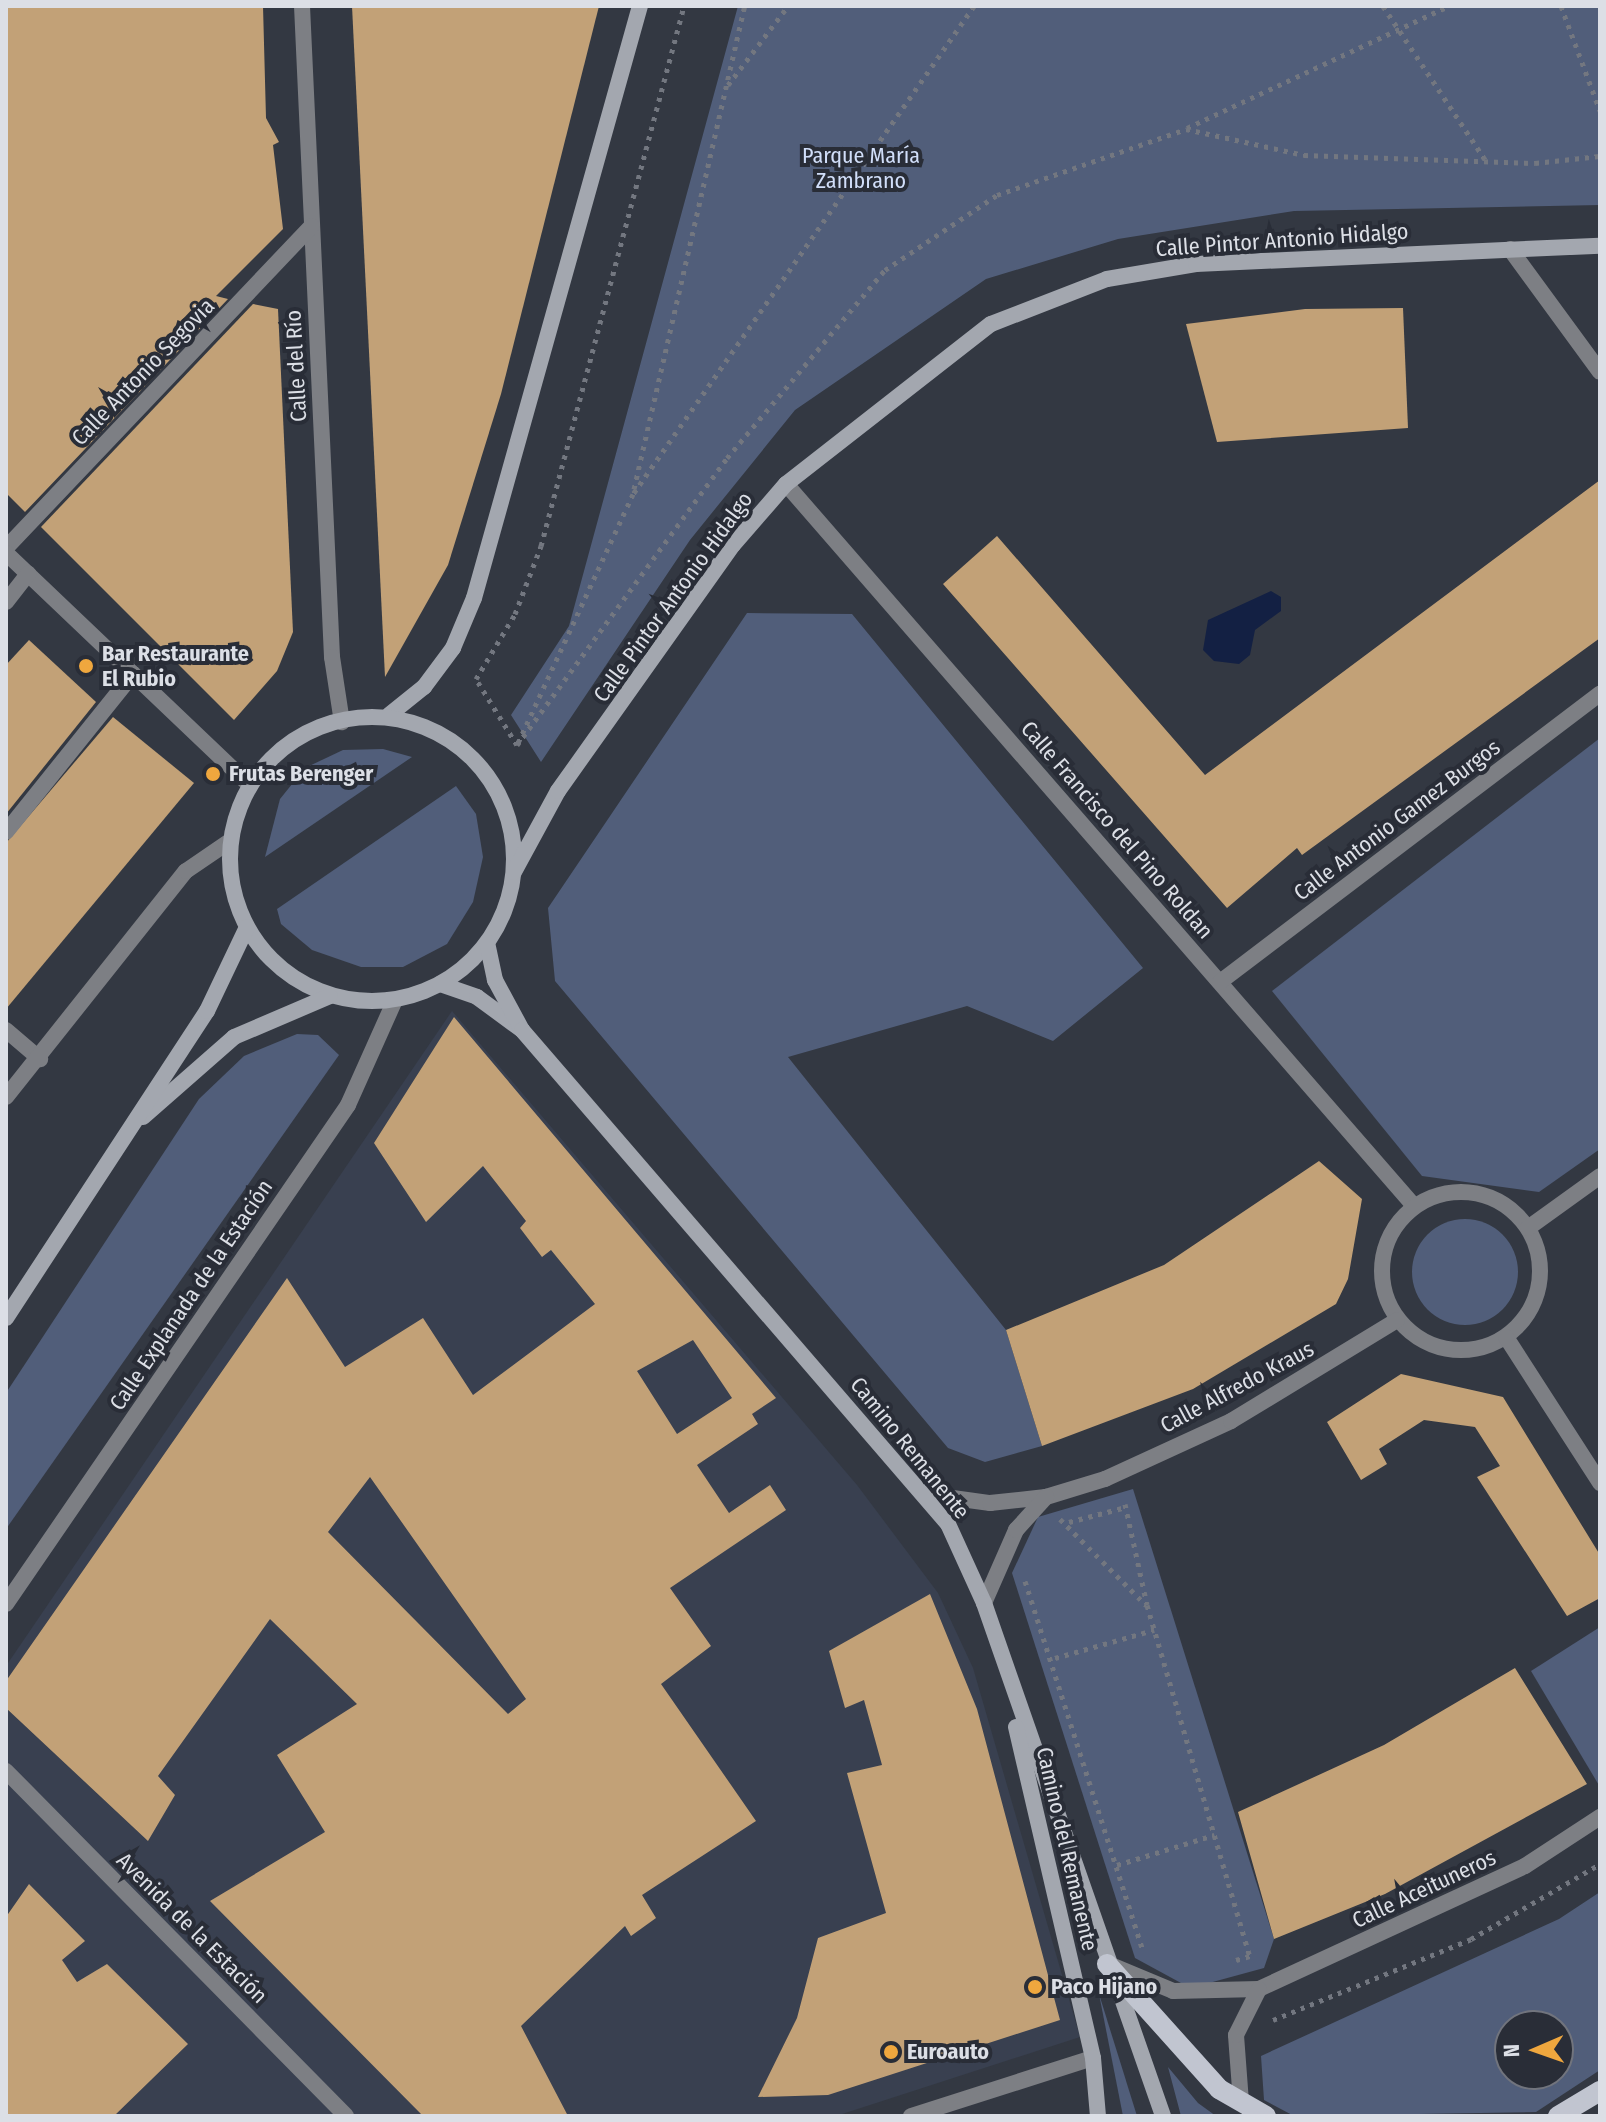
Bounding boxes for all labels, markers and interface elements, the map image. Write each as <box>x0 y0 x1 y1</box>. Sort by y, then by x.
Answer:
park label: Parque María Zambrano <box>802 142 920 194</box>
street label: Calle Pintor Antonio Hidalgo <box>1155 218 1409 262</box>
street label: Calle Antonio Segovia <box>66 293 220 451</box>
street label: Calle del Río <box>280 309 312 423</box>
street label: Calle Pintor Antonio Hidalgo <box>588 487 758 707</box>
place label: Bar Restaurante El Rubio <box>102 640 249 692</box>
marker: Bar Restaurante El Rubio <box>77 657 95 675</box>
street label: Calle Francisco del Pino Roldan <box>1015 716 1219 944</box>
street label: Calle Antonio Gamez Burgos <box>1289 734 1505 906</box>
place label: Frutas Berenger <box>229 761 373 787</box>
marker: Frutas Berenger <box>204 765 222 783</box>
street label: Calle Explanada de la Estación <box>104 1175 278 1415</box>
street label: Calle Alfredo Kraus <box>1156 1335 1318 1439</box>
street label: Camino Remanente <box>845 1372 975 1524</box>
street label: Camino del Remanente <box>1031 1745 1103 1953</box>
street label: Calle Aceituneros <box>1348 1844 1500 1934</box>
street label: Avenida de la Estación <box>111 1847 273 2009</box>
place label: Paco Hijano <box>1051 1974 1157 2000</box>
marker: Paco Hijano <box>1026 1978 1044 1996</box>
north arrow <box>1494 2010 1574 2090</box>
place label: Euroauto <box>907 2039 989 2065</box>
marker: Euroauto <box>882 2043 900 2061</box>
text: N <box>1498 2044 1525 2058</box>

